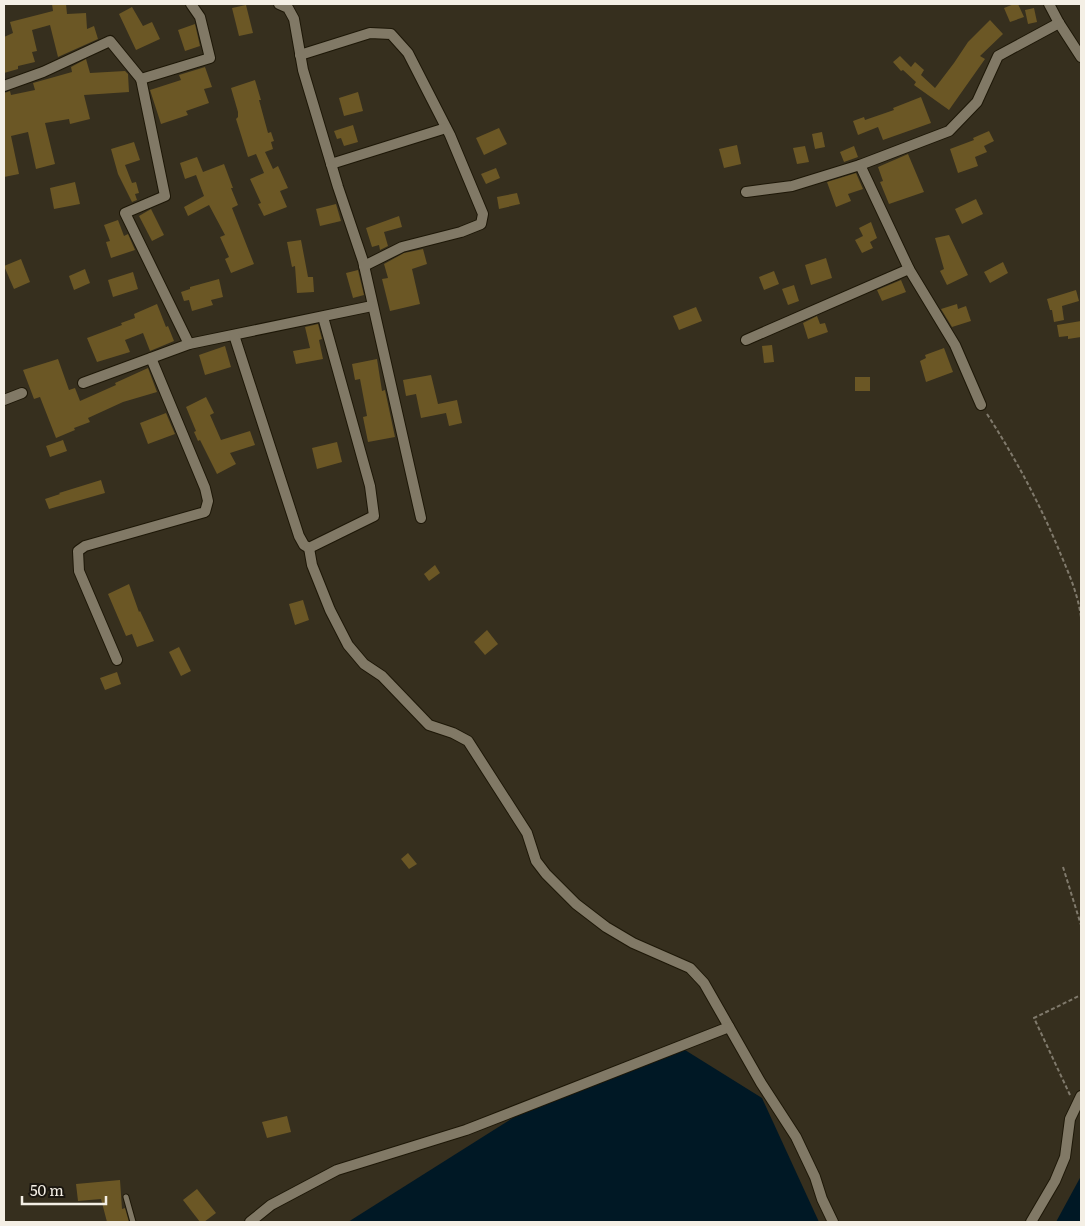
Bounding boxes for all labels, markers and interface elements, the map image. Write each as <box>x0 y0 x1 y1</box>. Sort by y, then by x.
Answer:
scale bar <box>22 1174 106 1206</box>
text: 50 m <box>30 1178 64 1201</box>

